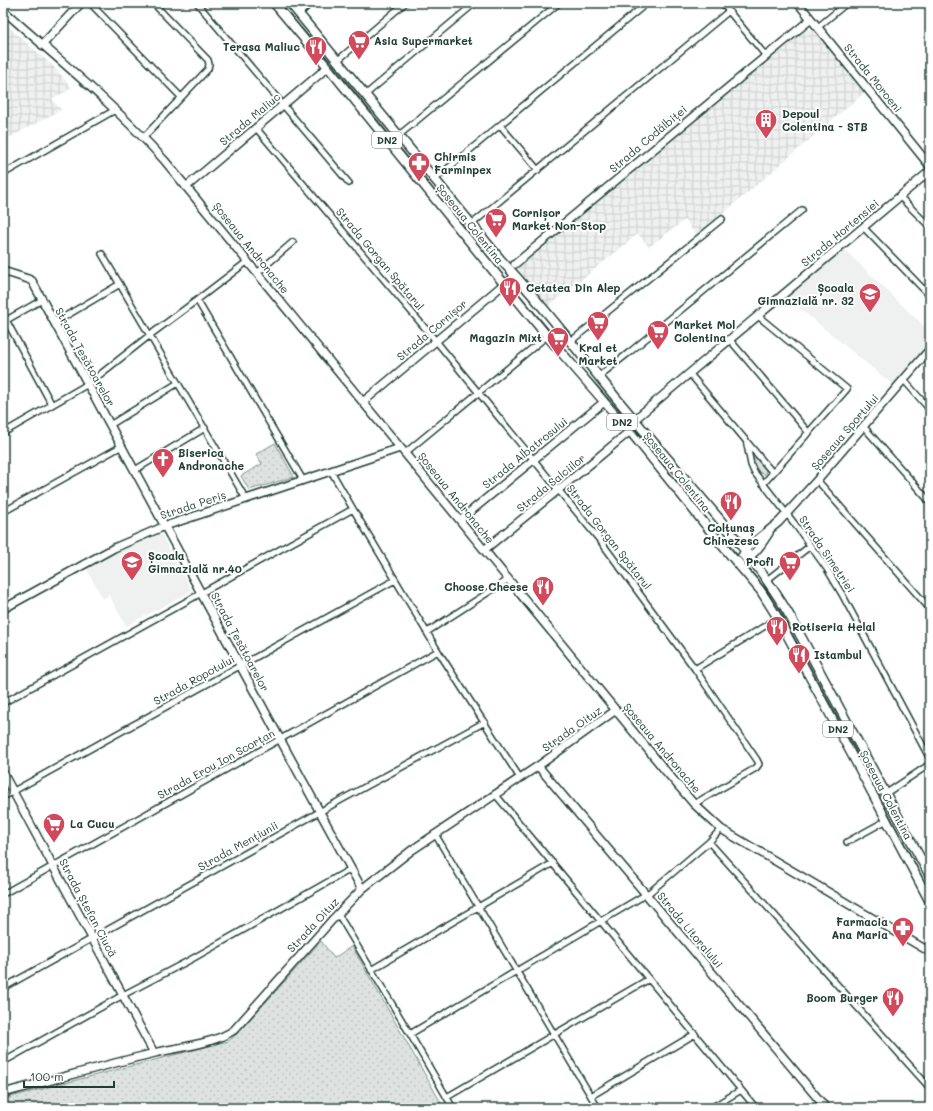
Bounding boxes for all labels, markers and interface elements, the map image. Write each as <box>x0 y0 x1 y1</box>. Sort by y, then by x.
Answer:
supermarket icon: Asia Supermarket <box>346 28 372 61</box>
place label: Asia Supermarket <box>374 33 473 48</box>
restaurant icon: Terasa Maliuc <box>303 34 329 67</box>
place label: Terasa Maliuc <box>223 39 300 54</box>
street label: Strada Moroeni <box>841 40 906 115</box>
street label: Strada Maliuc <box>216 89 283 148</box>
street label: Strada Codălbiței <box>606 102 690 176</box>
place label: Depoul Colentina - STB <box>782 106 868 134</box>
building icon: Depoul Colentina - STB <box>753 107 779 140</box>
road number: DN2 <box>372 132 402 148</box>
place label: Chirmis Farminpex <box>434 149 492 177</box>
pharmacy icon: Chirmis Farminpex <box>406 150 432 183</box>
street label: Șoseaua Colentina <box>433 180 508 268</box>
street label: Strada Hortensiei <box>798 196 882 270</box>
street label: Șoseaua Andronache <box>209 199 293 297</box>
street label: Strada Gorgan Spătarul <box>333 204 428 313</box>
place label: Cornișor Market Non-Stop <box>512 205 606 233</box>
supermarket icon: Cornișor Market Non-Stop <box>483 206 509 239</box>
restaurant icon: Cetatea Din Alep <box>497 275 523 308</box>
place label: Cetatea Din Alep <box>526 280 621 295</box>
place label: Școala Gimnazială nr. 32 <box>757 280 854 308</box>
school or university icon: Școala Gimnazială nr. 32 <box>857 281 883 314</box>
street label: Strada Cornișor <box>393 296 470 363</box>
street label: Strada Țesătoarelor <box>52 305 119 409</box>
supermarket icon: Kral et Market <box>585 309 611 342</box>
place label: Market Mol Colentina <box>674 317 735 345</box>
supermarket icon: Market Mol Colentina <box>645 318 671 351</box>
supermarket icon: Magazin Mixt <box>545 325 571 358</box>
place label: Magazin Mixt <box>470 330 542 345</box>
place label: Kral et Market <box>579 340 617 368</box>
street label: Șoseaua Sportului <box>807 390 883 474</box>
street label: Strada Albatrosului <box>479 414 570 492</box>
road number: DN2 <box>607 414 637 430</box>
street label: Șoseaua Colentina <box>640 428 715 516</box>
place label: Biserica Andronache <box>178 445 244 473</box>
church icon: Biserica Andronache <box>150 446 176 479</box>
street label: Șoseaua Andronache <box>414 449 498 547</box>
street label: Strada Salciilor <box>513 450 588 515</box>
street label: Strada Gorgan Spătarul <box>564 481 655 592</box>
street label: Strada Periș <box>158 487 228 522</box>
restaurant icon: Colțunaș Chinezesc <box>718 489 744 522</box>
street label: Strada Simetriei <box>796 512 859 595</box>
place label: Colțunaș Chinezesc <box>703 520 759 548</box>
place label: Școala Gimnazială nr.40 <box>148 548 242 576</box>
school or university icon: Școala Gimnazială nr.40 <box>119 549 145 582</box>
supermarket icon: Profi <box>777 549 803 582</box>
place label: Profi <box>746 554 774 569</box>
restaurant icon: Choose Cheese <box>530 574 556 607</box>
place label: Choose Cheese <box>444 579 528 594</box>
street label: Strada Țesătoarelor <box>208 589 273 694</box>
restaurant icon: Rotiseria Helal <box>764 614 790 647</box>
place label: Rotiseria Helal <box>792 619 875 634</box>
restaurant icon: Istambul <box>786 642 812 675</box>
place label: Istambul <box>814 647 862 662</box>
street label: Strada Ropotului <box>150 651 237 708</box>
street label: Șoseaua Andronache <box>619 699 705 797</box>
street label: Strada Oituz <box>539 702 605 755</box>
road number: DN2 <box>823 721 853 737</box>
street label: Strada Erou Ion Scorțan <box>154 725 277 802</box>
street label: Șoseaua Colentina <box>856 747 916 843</box>
supermarket icon: La Cucu <box>41 811 67 844</box>
place label: La Cucu <box>70 816 114 831</box>
street label: Strada Mențiunii <box>195 817 281 874</box>
street label: Strada Ștefan Ciucă <box>55 856 121 960</box>
street label: Strada Litoralului <box>654 889 727 971</box>
street label: Strada Oituz <box>283 894 342 955</box>
place label: Farmacia Ana Maria <box>831 914 888 942</box>
pharmacy icon: Farmacia Ana Maria <box>890 915 916 948</box>
restaurant icon: Boom Burger <box>880 985 906 1018</box>
place label: Boom Burger <box>806 990 878 1005</box>
scale bar <box>24 1063 114 1089</box>
text: 100 m <box>30 1068 64 1084</box>

